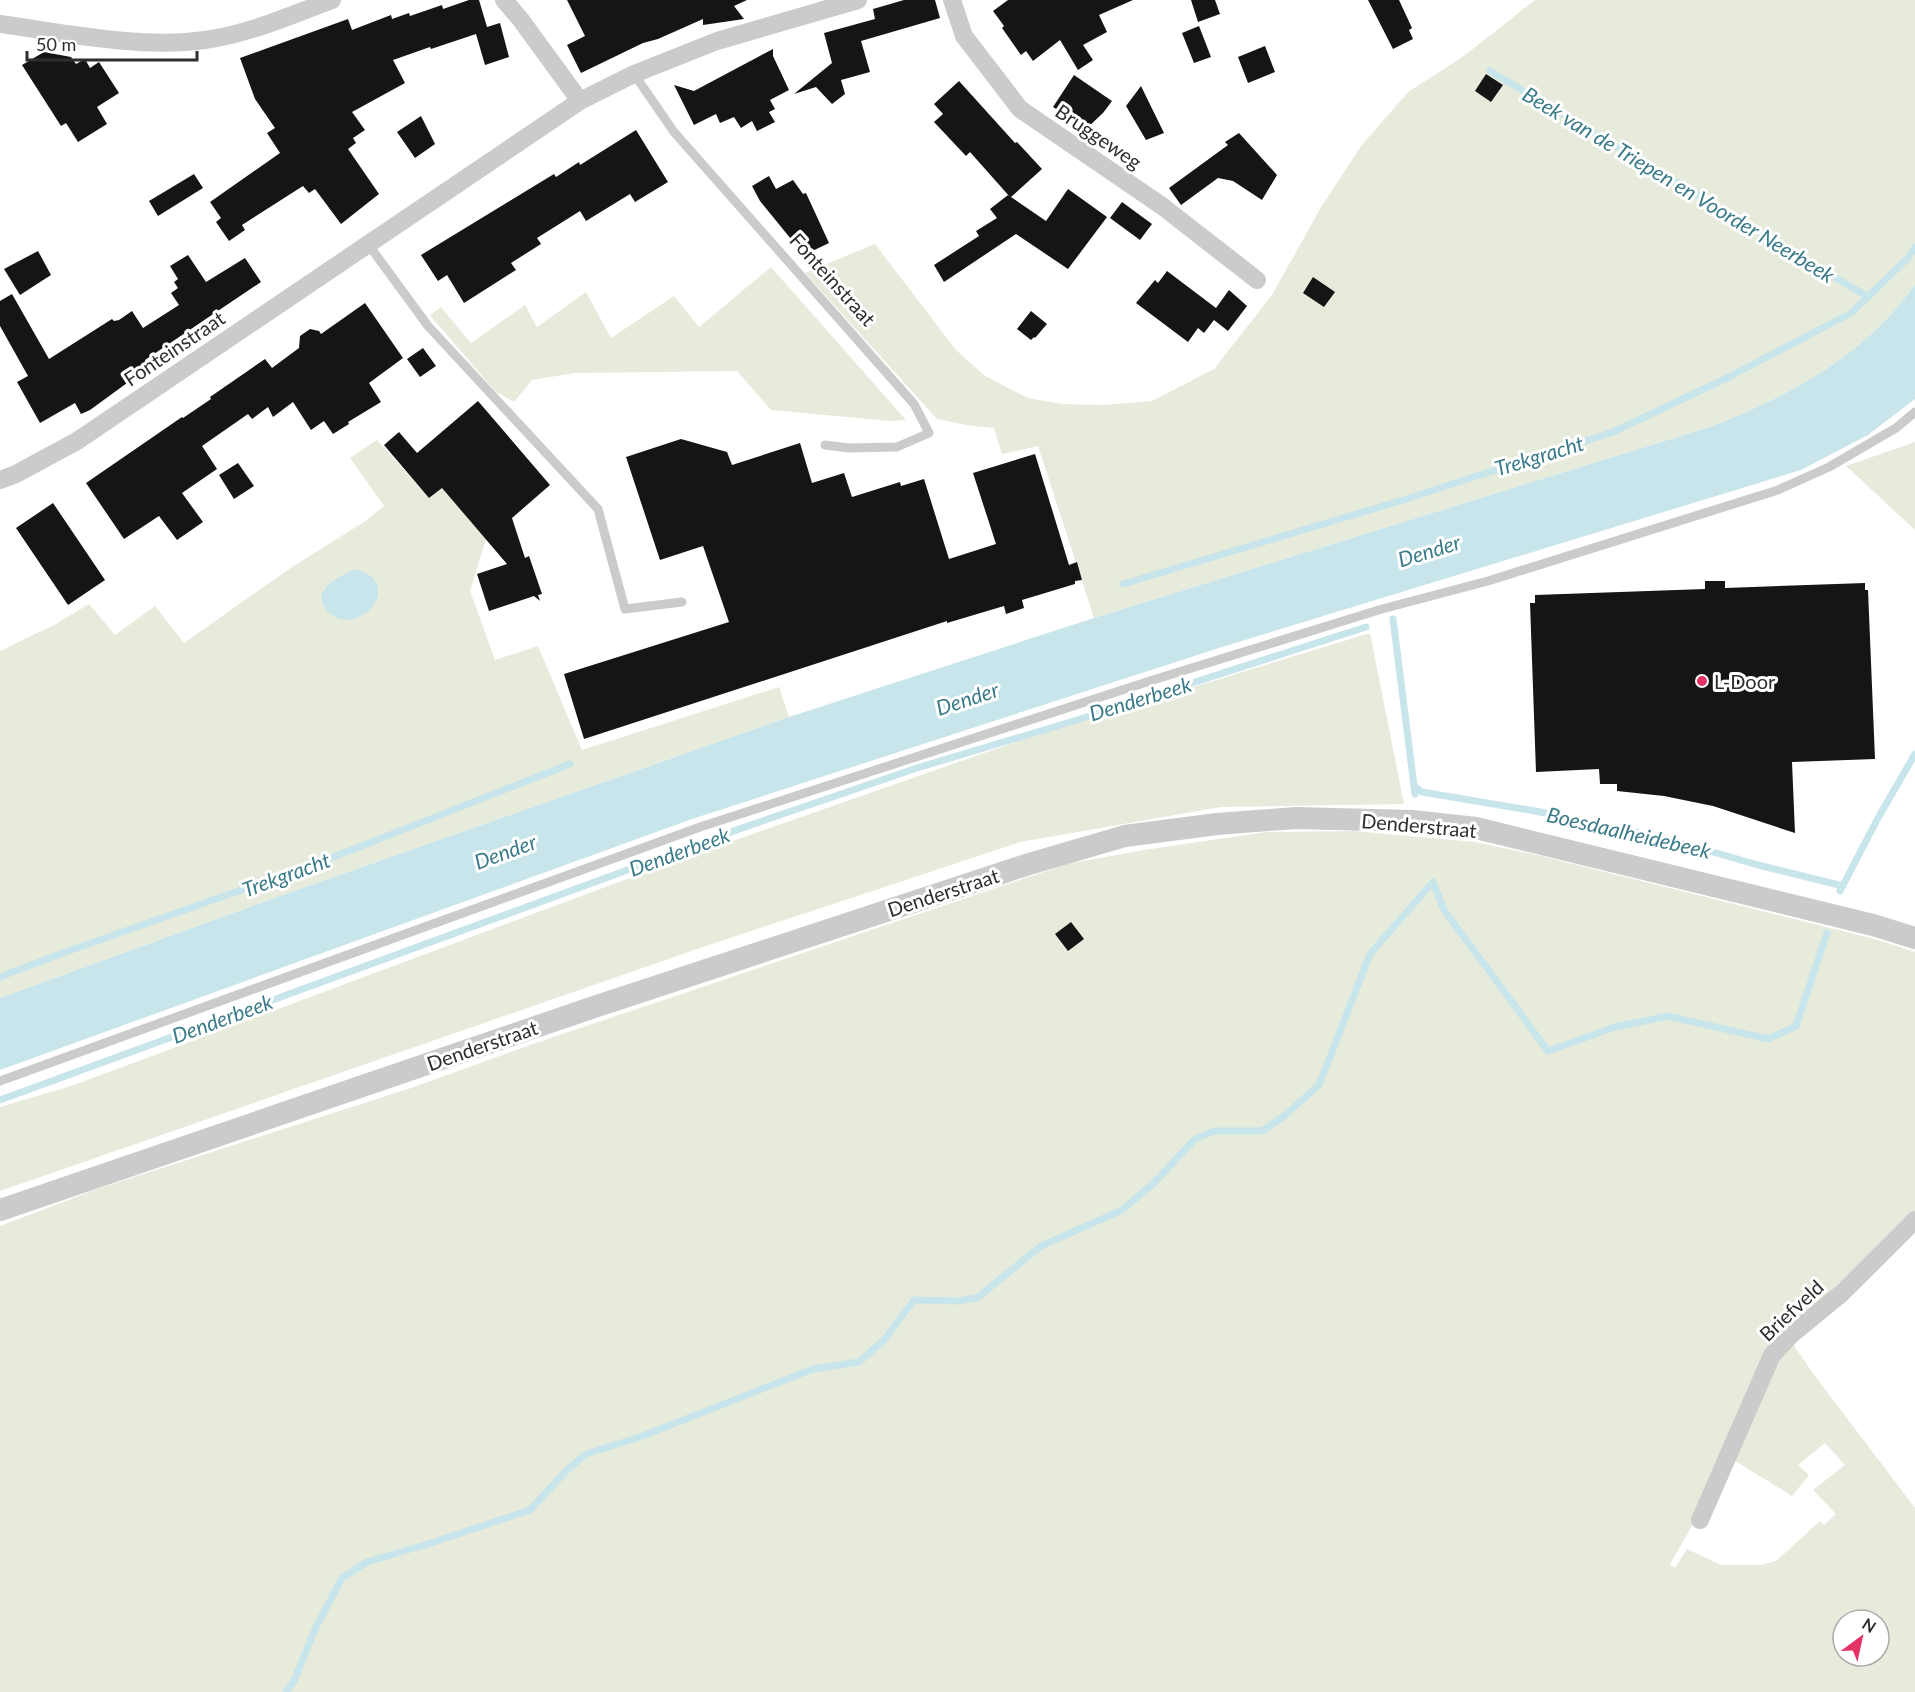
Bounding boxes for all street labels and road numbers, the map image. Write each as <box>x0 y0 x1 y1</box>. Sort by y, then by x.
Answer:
street label: Bruggeweg <box>1051 98 1147 174</box>
street label: Fonteinstraat <box>785 228 881 330</box>
street label: Fonteinstraat <box>119 306 229 390</box>
street label: Denderstraat <box>1360 808 1478 842</box>
street label: Denderstraat <box>884 863 1002 921</box>
street label: Denderstraat <box>423 1015 541 1075</box>
street label: Briefveld <box>1754 1274 1828 1346</box>

